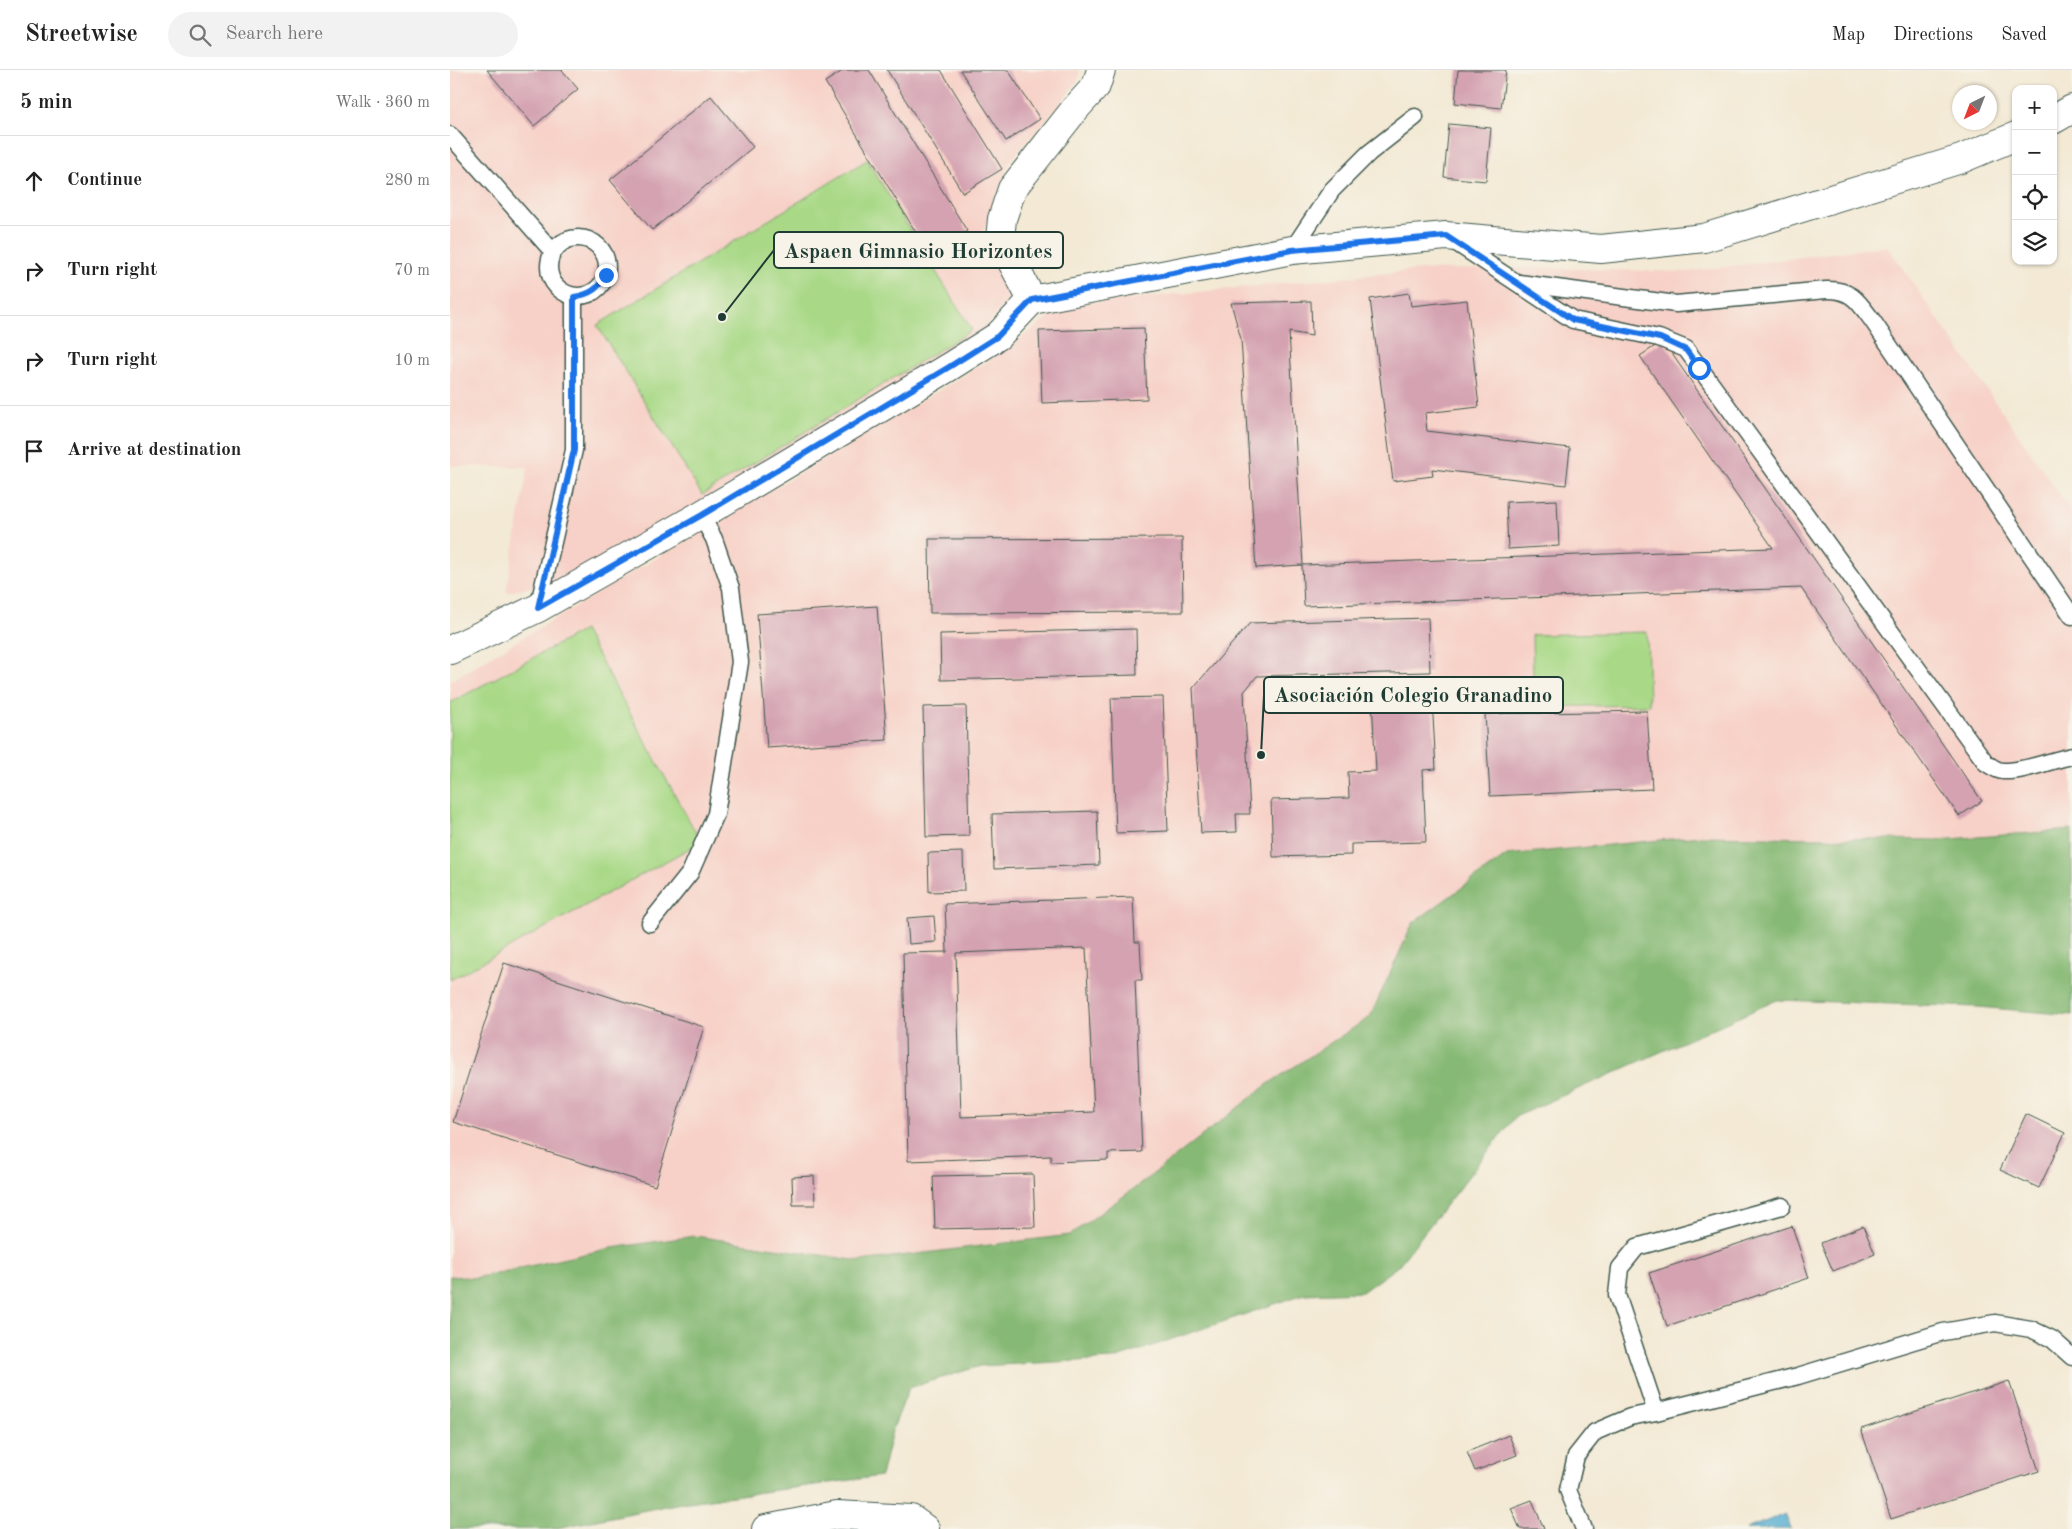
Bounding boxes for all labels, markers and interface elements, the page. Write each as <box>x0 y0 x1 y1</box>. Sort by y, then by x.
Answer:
search box <box>168 12 518 57</box>
icon: search <box>186 21 214 49</box>
text: Streetwise <box>25 23 138 47</box>
text: Search here <box>226 25 323 44</box>
text: Map <box>1832 26 1865 44</box>
text: Directions <box>1893 26 1973 44</box>
text: Saved <box>2001 26 2047 44</box>
north arrow <box>1952 85 1997 130</box>
map controls <box>2012 85 2057 265</box>
button: + <box>2012 85 2057 130</box>
text: 5 min <box>20 92 73 113</box>
text: Walk · 360 m <box>335 95 430 111</box>
button: − <box>2012 130 2057 175</box>
icon: ahead <box>20 167 48 195</box>
text: Continue <box>67 171 142 190</box>
text: 280 m <box>385 173 430 189</box>
button: locate <box>2012 175 2057 220</box>
button: layers <box>2012 220 2057 265</box>
callout: Aspaen Gimnasio Horizontes <box>774 232 1063 268</box>
text: Aspaen Gimnasio Horizontes <box>784 242 1052 263</box>
icon: right <box>20 257 48 285</box>
text: Turn right <box>67 261 157 280</box>
text: 70 m <box>394 263 430 279</box>
route end <box>595 264 618 287</box>
icon: right <box>20 347 48 375</box>
text: Turn right <box>67 351 157 370</box>
text: 10 m <box>394 353 430 369</box>
route start <box>1688 357 1711 380</box>
icon: arrive <box>20 437 48 465</box>
text: Arrive at destination <box>67 441 241 460</box>
callout: Asociación Colegio Granadino <box>1264 677 1563 713</box>
text: Asociación Colegio Granadino <box>1274 686 1552 707</box>

